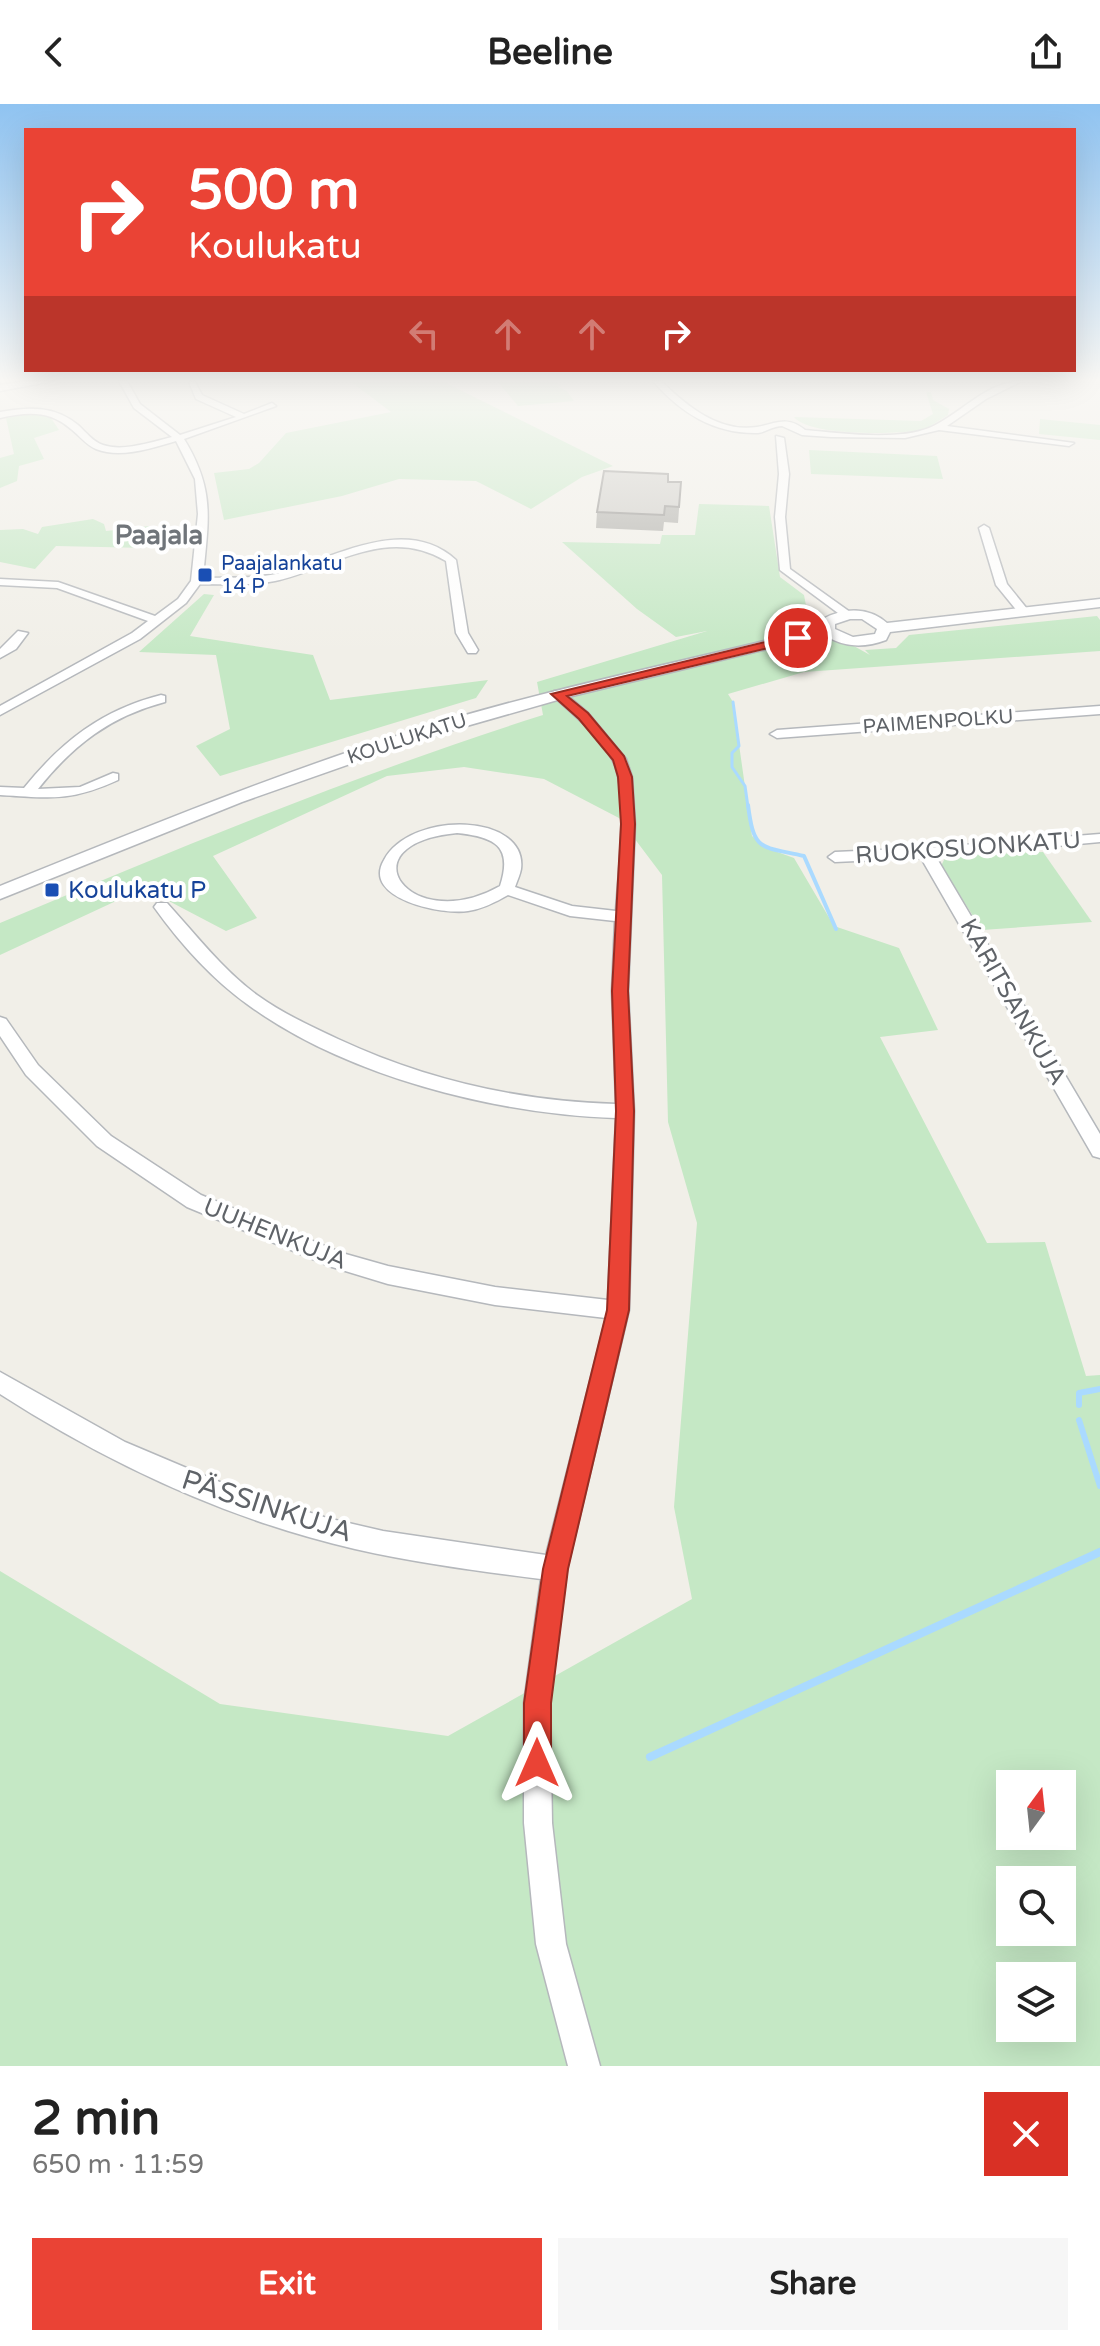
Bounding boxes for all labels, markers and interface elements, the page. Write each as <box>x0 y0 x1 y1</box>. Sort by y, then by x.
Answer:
icon: back <box>32 30 76 74</box>
icon: share <box>1024 30 1068 74</box>
text: Beeline <box>487 31 613 74</box>
text: 500 m <box>188 157 359 224</box>
icon: right <box>56 160 160 264</box>
text: Koulukatu <box>188 225 362 268</box>
icon: left <box>402 312 446 356</box>
icon: ahead <box>486 312 530 356</box>
icon: ahead <box>570 312 614 356</box>
icon: right <box>654 312 698 356</box>
district label: Paajala <box>115 520 203 551</box>
place label: Paajalankatu 14 P <box>221 552 343 599</box>
marker: Paajalankatu 14 P <box>196 566 214 584</box>
pin <box>764 604 832 672</box>
icon: arrive <box>776 616 820 660</box>
street label: PAIMENPOLKU <box>862 705 1014 739</box>
street label: KOULUKATU <box>344 708 470 770</box>
street label: RUOKOSUONKATU <box>854 826 1082 870</box>
place label: Koulukatu P <box>68 876 206 905</box>
marker: Koulukatu P <box>43 881 61 899</box>
street label: KARITSANKUJA <box>954 914 1072 1090</box>
street label: UUHENKUJA <box>199 1192 351 1276</box>
street label: PÄSSINKUJA <box>177 1462 357 1550</box>
position arrow <box>495 1721 579 1805</box>
north arrow <box>996 1770 1076 1850</box>
map controls <box>996 1770 1076 2042</box>
button: search <box>996 1866 1076 1946</box>
button: layers <box>996 1962 1076 2042</box>
text: 2 min <box>32 2090 160 2148</box>
button: close <box>984 2092 1068 2176</box>
text: 650 m · 11:59 <box>32 2149 204 2180</box>
button: Exit <box>32 2238 542 2330</box>
button: Share <box>558 2238 1068 2330</box>

